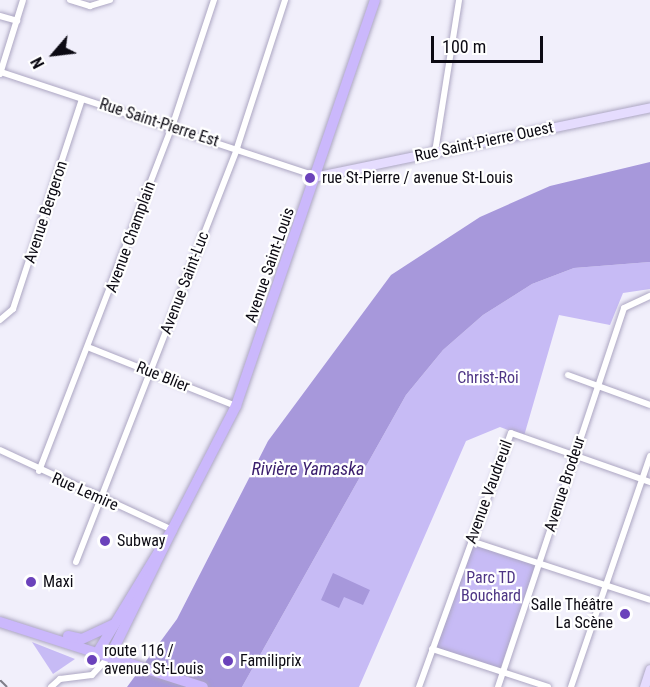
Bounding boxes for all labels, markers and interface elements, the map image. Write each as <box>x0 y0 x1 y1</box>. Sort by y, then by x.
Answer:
north arrow <box>24 24 84 84</box>
scale bar <box>434 24 546 62</box>
text: 100 m <box>442 36 486 57</box>
text: N <box>27 54 48 71</box>
street label: Rue Saint-Pierre Est <box>97 95 221 151</box>
street label: Rue Saint-Pierre Ouest <box>413 118 555 166</box>
street label: Avenue Bergeron <box>20 158 72 266</box>
place label: rue St-Pierre / avenue St-Louis <box>322 168 513 188</box>
marker: rue St-Pierre / avenue St-Louis <box>303 171 317 185</box>
street label: Avenue Champlain <box>102 179 160 295</box>
street label: Avenue Saint-Louis <box>241 205 299 325</box>
street label: Avenue Saint-Luc <box>157 229 213 337</box>
street label: Rue Blier <box>134 358 192 396</box>
park label: Christ-Roi <box>457 368 519 388</box>
street label: Avenue Brodeur <box>541 434 589 534</box>
street label: Avenue Vaudreuil <box>461 438 517 546</box>
water label: Rivière Yamaska <box>252 458 364 480</box>
street label: Rue Lemire <box>49 469 121 515</box>
place label: Subway <box>117 531 166 551</box>
marker: Subway <box>98 534 112 548</box>
park label: Parc TD Bouchard <box>461 568 521 606</box>
place label: Maxi <box>43 572 73 592</box>
marker: Maxi <box>24 575 38 589</box>
place label: Salle Théâtre La Scène <box>530 595 613 633</box>
marker: Salle Théâtre La Scène <box>618 607 632 621</box>
place label: route 116 / avenue St-Louis <box>104 641 204 679</box>
place label: Familiprix <box>240 651 302 671</box>
marker: route 116 / avenue St-Louis <box>85 653 99 667</box>
marker: Familiprix <box>221 654 235 668</box>

